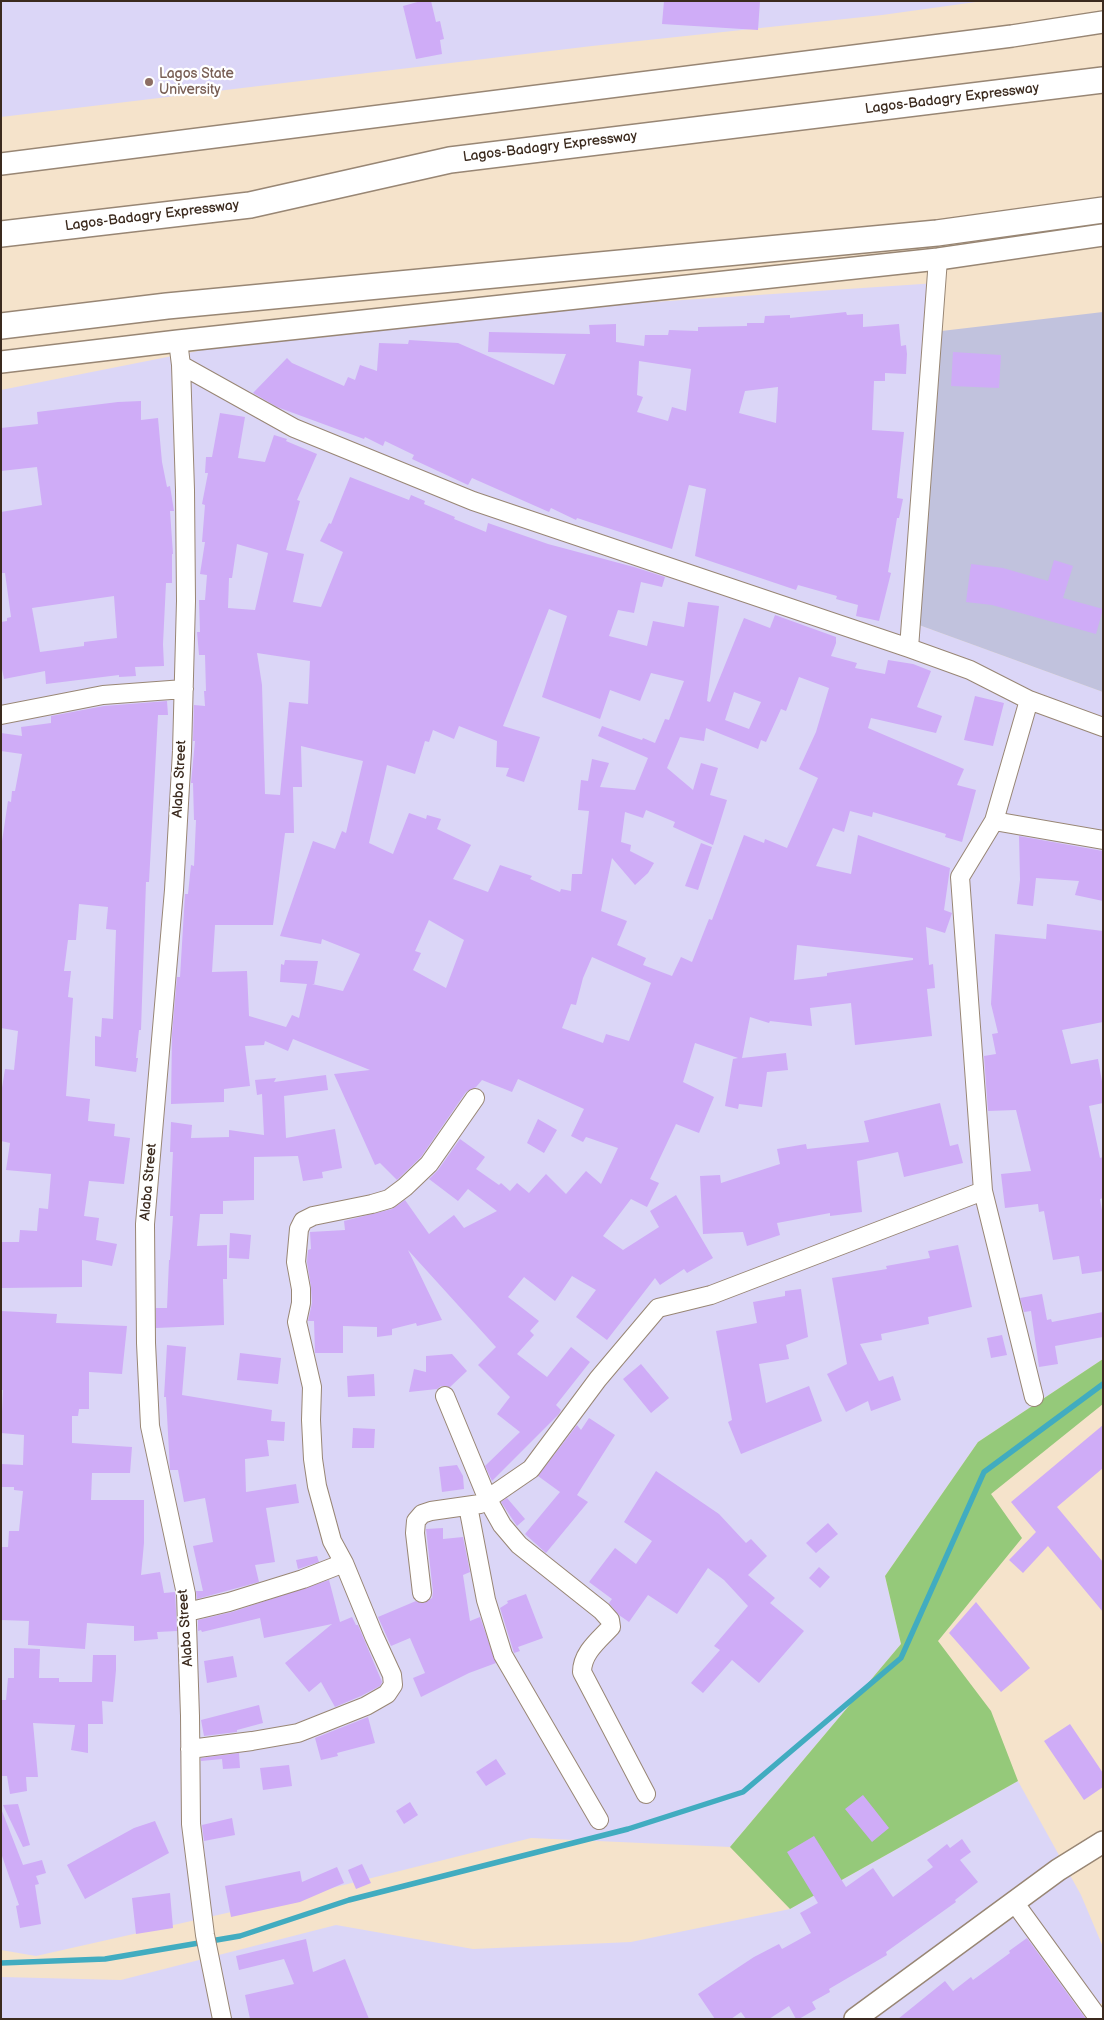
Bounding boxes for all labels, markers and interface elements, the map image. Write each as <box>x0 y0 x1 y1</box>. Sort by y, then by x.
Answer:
place label: Lagos State University <box>159 66 234 98</box>
marker: Lagos State University <box>143 76 155 88</box>
street label: Lagos-Badagry Expressway <box>864 80 1040 118</box>
street label: Lagos-Badagry Expressway <box>462 128 638 166</box>
street label: Lagos-Badagry Expressway <box>64 197 240 235</box>
street label: Alaba Street <box>170 740 190 818</box>
street label: Alaba Street <box>137 1143 161 1221</box>
street label: Alaba Street <box>175 1589 197 1667</box>

